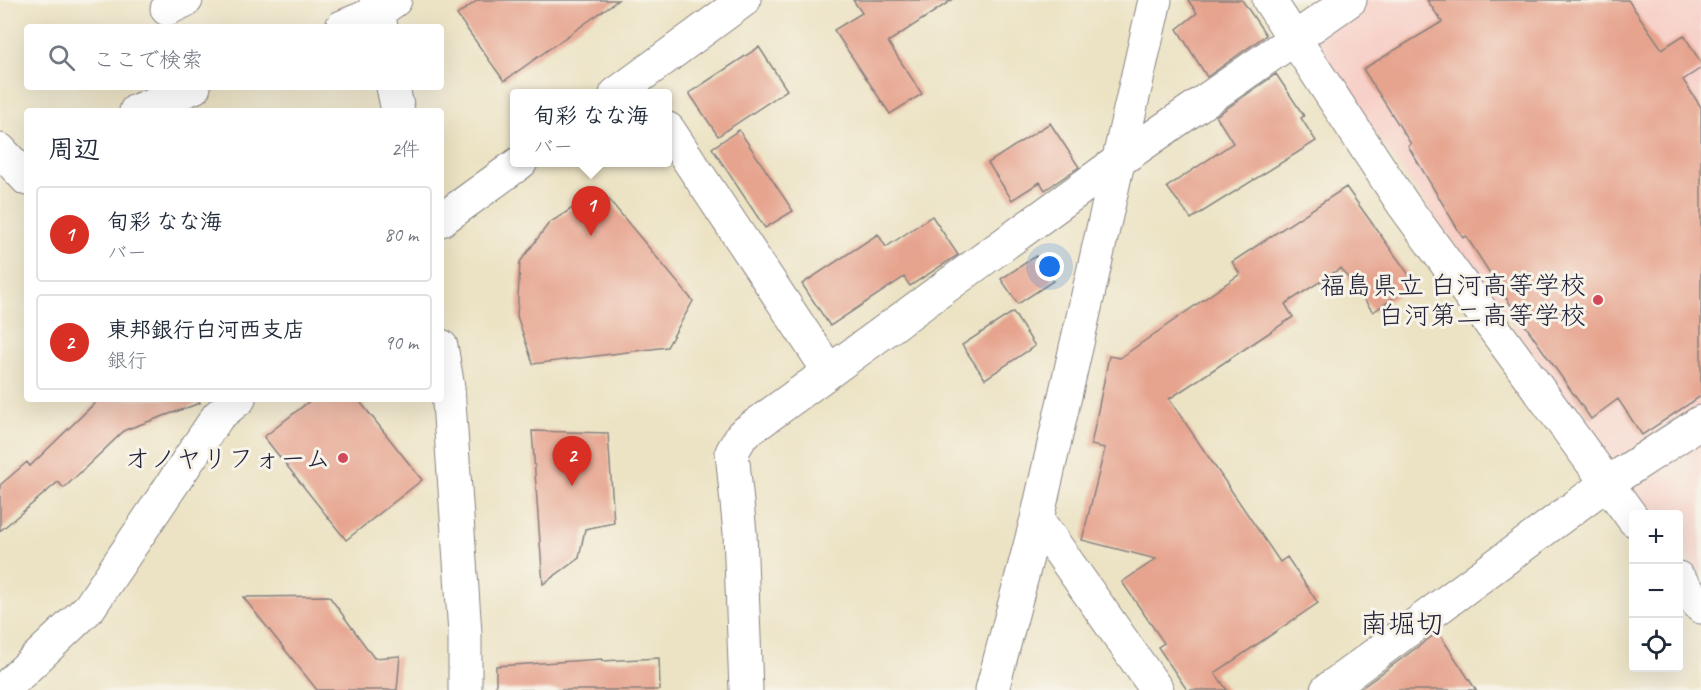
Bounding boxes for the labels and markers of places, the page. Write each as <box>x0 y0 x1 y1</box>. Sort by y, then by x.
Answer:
pin: 1 <box>572 186 610 236</box>
place label: 福島県立 白河高等学校 白河第二高等学校 <box>1320 269 1586 332</box>
marker: 福島県立 白河高等学校 白河第二高等学校 <box>1591 293 1605 307</box>
pin: 2 <box>552 436 592 486</box>
place label: オノヤリフォーム <box>124 442 331 475</box>
marker: オノヤリフォーム <box>336 451 350 465</box>

